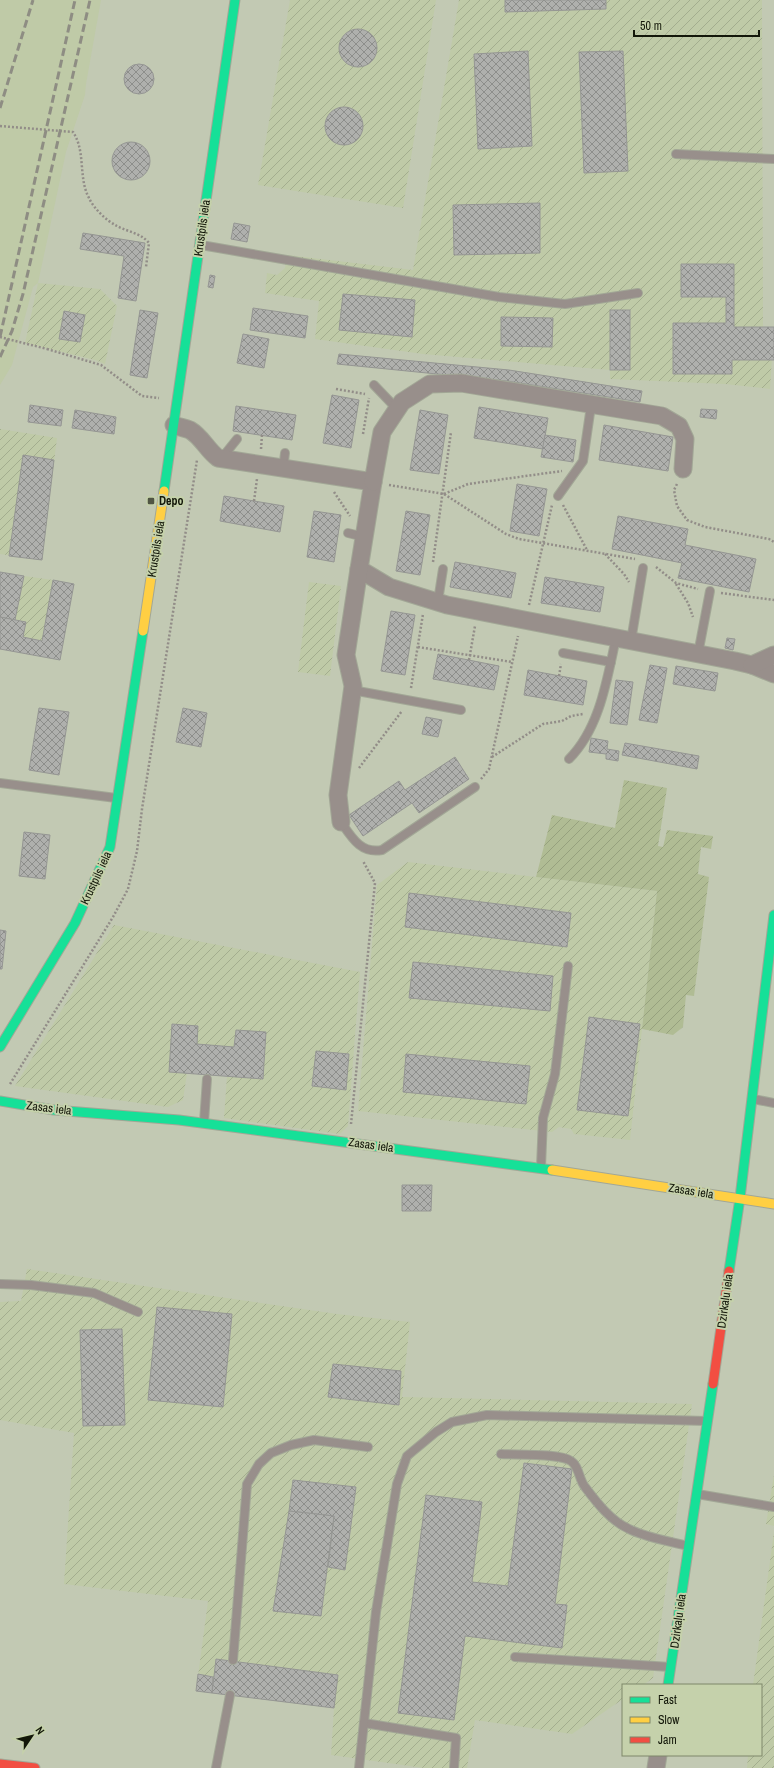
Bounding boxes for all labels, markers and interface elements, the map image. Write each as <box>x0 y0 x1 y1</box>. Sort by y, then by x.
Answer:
scale bar <box>634 12 759 38</box>
text: 50 m <box>640 18 662 34</box>
street label: Krustpils iela <box>190 198 214 257</box>
place label: Depo <box>159 493 184 509</box>
marker: Depo <box>146 496 156 506</box>
street label: Krustpils iela <box>144 519 168 578</box>
street label: Krustpils iela <box>77 848 115 907</box>
street label: Zasas iela <box>25 1097 73 1119</box>
street label: Zasas iela <box>347 1134 395 1156</box>
street label: Zasas iela <box>667 1180 715 1203</box>
street label: Dzirkaļu iela <box>713 1272 737 1329</box>
street label: Dzirkaļu iela <box>666 1592 690 1649</box>
legend <box>622 1684 762 1756</box>
text: Fast <box>658 1692 677 1708</box>
text: Slow <box>658 1712 680 1728</box>
north arrow <box>12 1716 52 1756</box>
text: N <box>33 1724 48 1737</box>
text: Jam <box>658 1732 677 1748</box>

